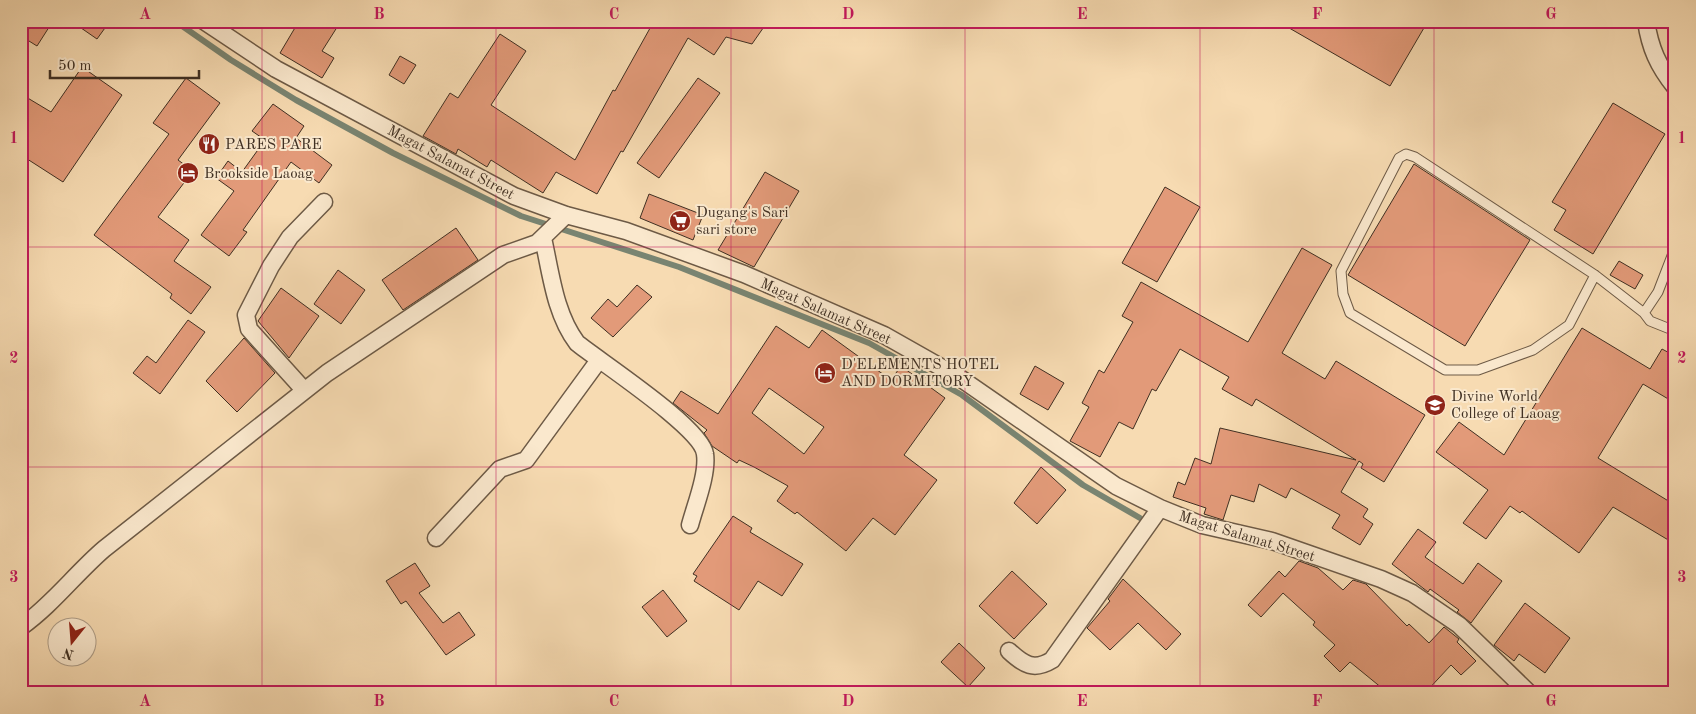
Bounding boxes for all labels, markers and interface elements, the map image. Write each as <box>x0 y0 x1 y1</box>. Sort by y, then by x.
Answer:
text: A <box>139 7 151 23</box>
text: B <box>373 7 385 23</box>
text: C <box>609 7 619 23</box>
text: D <box>842 7 854 23</box>
text: E <box>1076 7 1088 23</box>
text: F <box>1312 7 1323 23</box>
text: G <box>1545 7 1557 23</box>
scale bar <box>50 48 199 80</box>
text: 50 m <box>58 59 92 74</box>
street label: Magat Salamat Street <box>384 123 516 203</box>
text: 1 <box>9 131 19 147</box>
text: 1 <box>1677 131 1687 147</box>
restaurant icon: PARES PARE <box>197 132 221 156</box>
place label: PARES PARE <box>225 138 322 153</box>
hotel icon: Brookside Laoag <box>176 161 200 185</box>
place label: Brookside Laoag <box>204 167 313 182</box>
place label: Dugang's Sari sari store <box>696 206 789 238</box>
supermarket icon: Dugang's Sari sari store <box>668 209 692 233</box>
street label: Magat Salamat Street <box>758 277 893 348</box>
text: 2 <box>9 351 19 367</box>
text: 2 <box>1677 351 1687 367</box>
place label: D'ELEMENTS HOTEL AND DORMITORY <box>841 358 999 390</box>
hotel icon: D'ELEMENTS HOTEL AND DORMITORY <box>813 361 837 385</box>
place label: Divine World College of Laoag <box>1451 390 1560 422</box>
school or university icon: Divine World College of Laoag <box>1423 393 1447 417</box>
street label: Magat Salamat Street <box>1177 510 1316 565</box>
text: 3 <box>9 570 19 586</box>
text: 3 <box>1677 570 1687 586</box>
north arrow <box>48 616 98 666</box>
text: N <box>61 645 76 662</box>
text: A <box>139 694 151 710</box>
text: B <box>373 694 385 710</box>
text: C <box>609 694 619 710</box>
text: D <box>842 694 854 710</box>
text: E <box>1076 694 1088 710</box>
text: F <box>1312 694 1323 710</box>
text: G <box>1545 694 1557 710</box>

